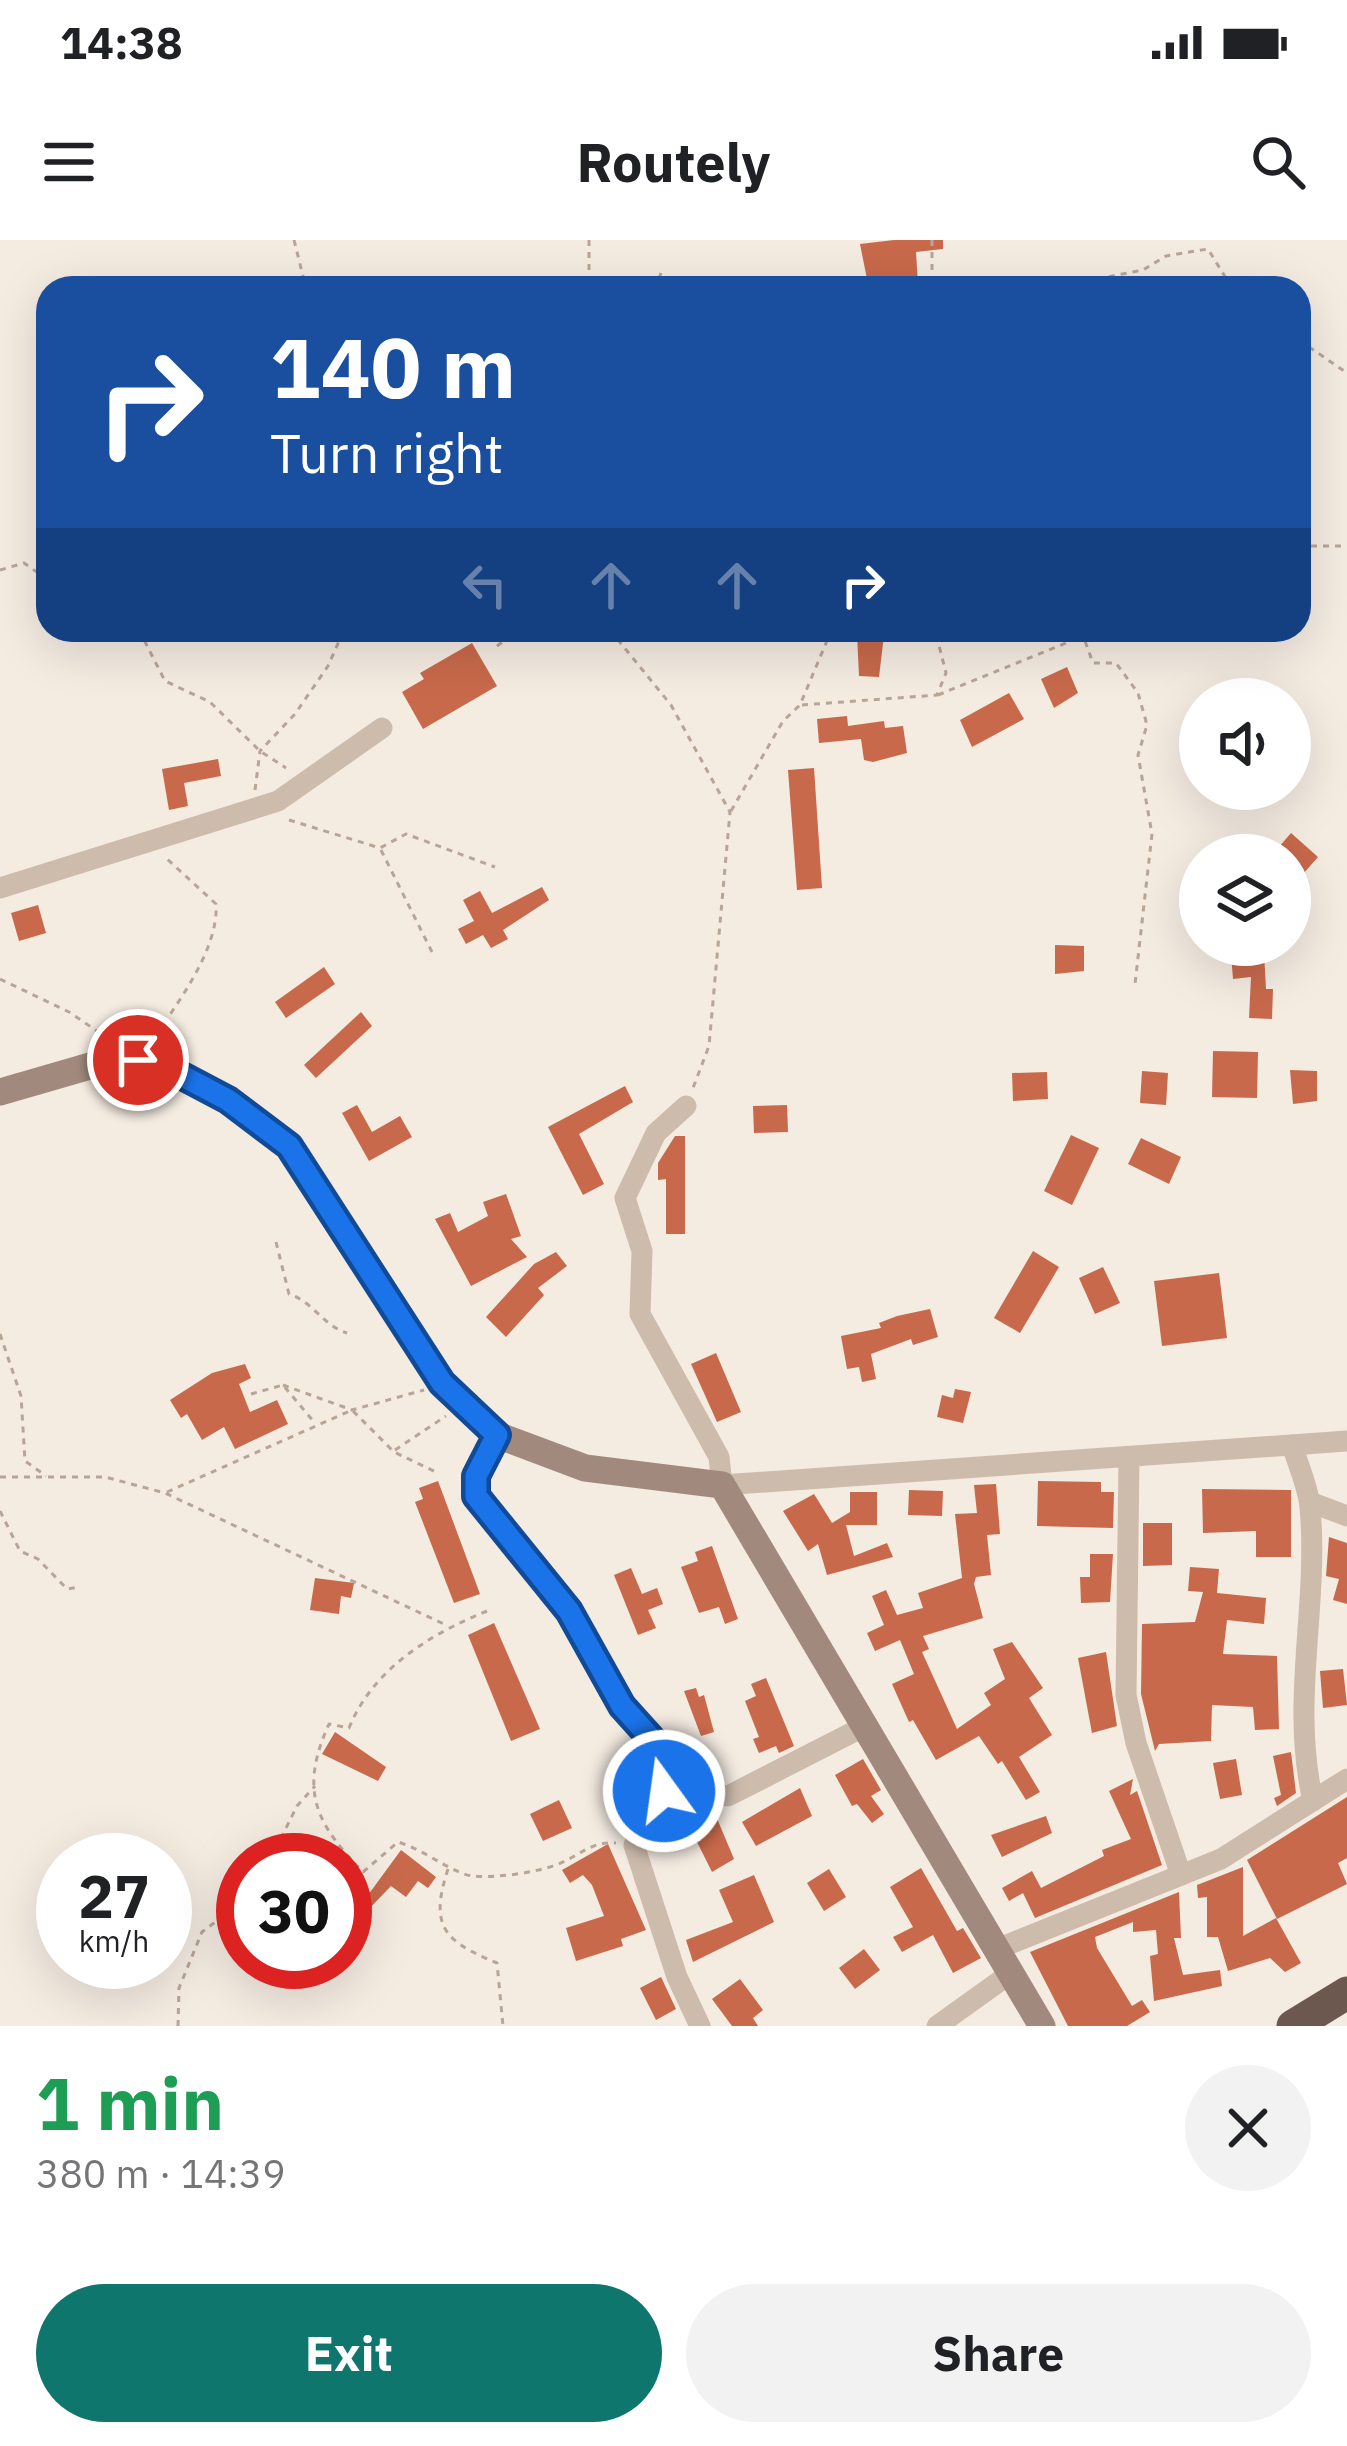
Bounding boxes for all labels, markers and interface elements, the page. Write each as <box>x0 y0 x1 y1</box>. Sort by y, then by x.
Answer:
text: 14:38 <box>60 13 183 71</box>
text: Routely <box>577 127 770 197</box>
icon: menu <box>36 129 102 195</box>
icon: search <box>1245 129 1311 195</box>
text: 140 m <box>270 312 516 421</box>
icon: right <box>72 324 228 480</box>
text: Turn right <box>270 418 504 488</box>
icon: left <box>452 552 518 618</box>
icon: ahead <box>578 552 644 618</box>
icon: ahead <box>704 552 770 618</box>
icon: right <box>830 552 896 618</box>
map controls <box>1179 678 1311 966</box>
button: sound <box>1179 678 1311 810</box>
button: layers <box>1179 834 1311 966</box>
pin <box>87 1009 189 1111</box>
icon: arrive <box>105 1027 171 1093</box>
position arrow <box>601 1728 727 1854</box>
speed limit sign: 30 <box>216 1833 372 1989</box>
text: 27 <box>78 1856 150 1935</box>
text: km/h <box>79 1921 149 1960</box>
text: 1 min <box>36 2056 224 2150</box>
button: close <box>1185 2065 1311 2191</box>
text: 380 m · 14:39 <box>36 2148 286 2199</box>
button: Exit <box>36 2284 662 2422</box>
button: Share <box>686 2284 1311 2422</box>

